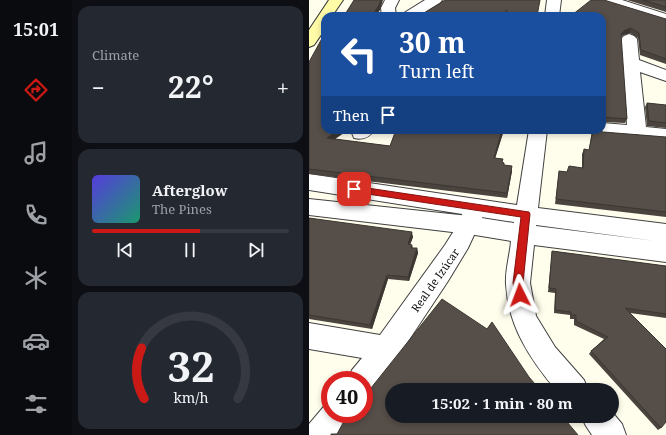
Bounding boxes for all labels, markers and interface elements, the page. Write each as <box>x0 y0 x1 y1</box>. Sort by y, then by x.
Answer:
text: 15:01 <box>13 17 59 41</box>
text: 30 m <box>399 23 466 61</box>
icon: left <box>333 28 385 80</box>
text: Climate <box>92 46 139 64</box>
text: Turn left <box>399 59 474 83</box>
text: 22° <box>168 66 214 107</box>
text: − <box>92 72 105 102</box>
text: + <box>277 72 289 102</box>
icon: directions <box>22 76 50 104</box>
icon: arrive <box>377 104 399 126</box>
text: Then <box>333 105 369 125</box>
icon: music <box>22 139 50 167</box>
pin <box>337 172 371 206</box>
icon: arrive <box>343 178 365 200</box>
text: Afterglow <box>152 180 228 200</box>
text: The Pines <box>152 200 212 218</box>
icon: phone <box>22 201 50 229</box>
icon: previous <box>114 239 136 261</box>
icon: pause <box>179 239 201 261</box>
icon: next <box>245 239 267 261</box>
street label: Real de Izúcar <box>407 245 463 315</box>
icon: climate <box>22 264 50 292</box>
position arrow <box>499 274 541 316</box>
icon: car <box>22 327 50 355</box>
text: 32 <box>167 337 214 393</box>
speed limit sign: 40 <box>321 371 373 423</box>
text: km/h <box>173 387 208 406</box>
icon: filters <box>22 390 50 418</box>
text: 15:02 · 1 min · 80 m <box>432 393 572 413</box>

